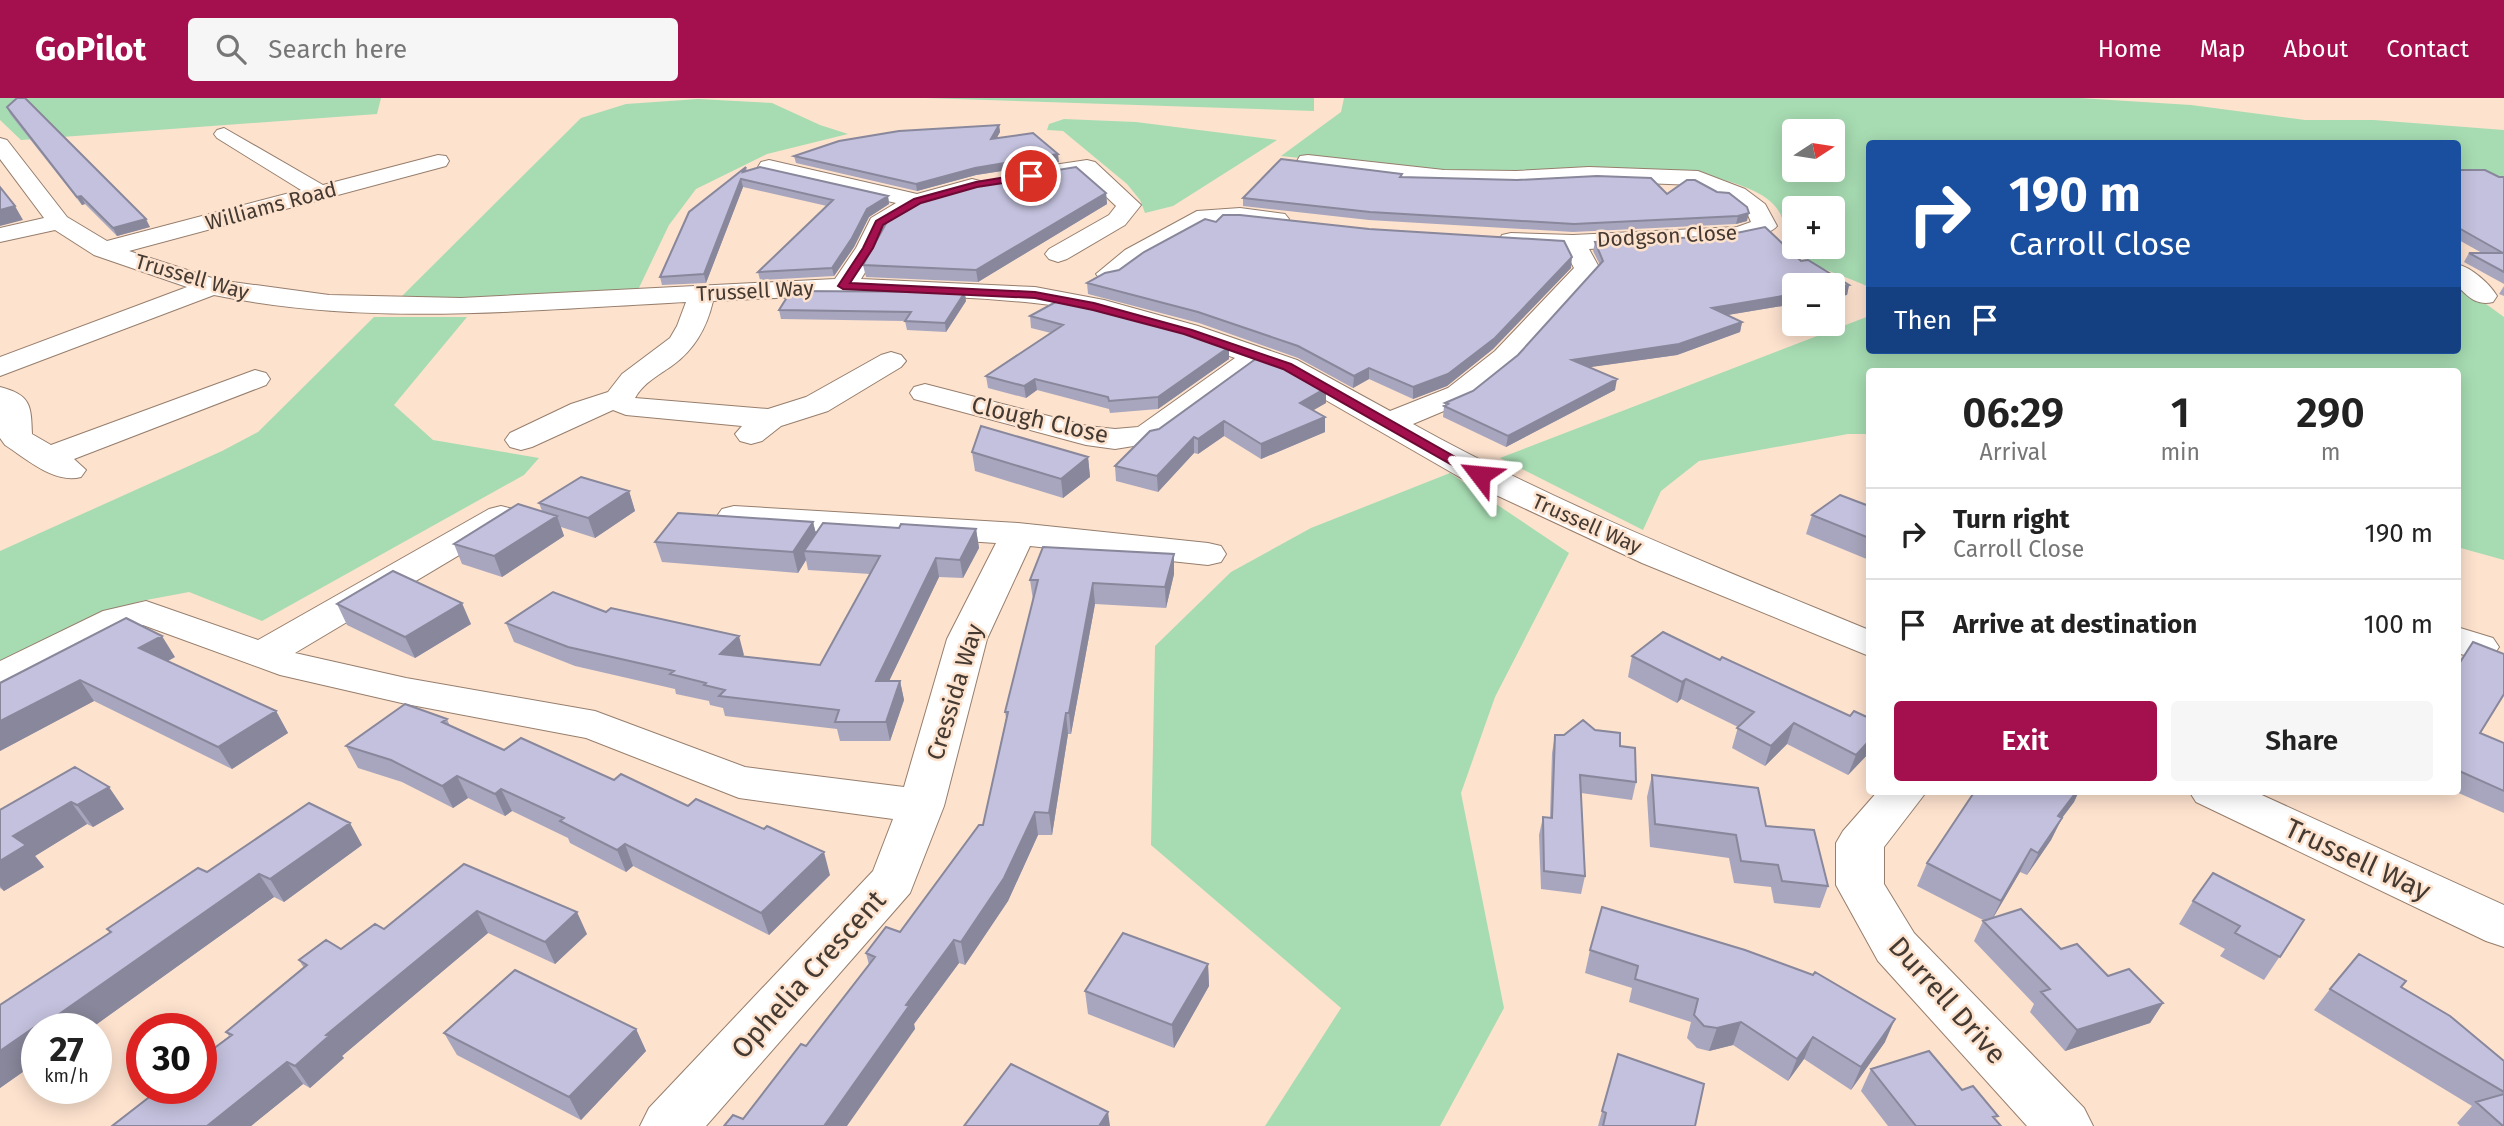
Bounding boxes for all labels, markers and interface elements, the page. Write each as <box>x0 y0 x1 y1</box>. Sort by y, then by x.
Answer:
search box <box>188 18 678 81</box>
text: GoPilot <box>35 29 146 69</box>
icon: search <box>212 30 250 68</box>
text: Search here <box>268 34 407 65</box>
text: Home <box>2098 35 2162 63</box>
text: Map <box>2200 35 2246 63</box>
text: About <box>2284 35 2348 63</box>
text: Contact <box>2386 35 2469 63</box>
north arrow <box>1782 119 1844 182</box>
map controls <box>1782 119 1845 336</box>
pin <box>1001 146 1061 206</box>
icon: arrive <box>1012 157 1050 195</box>
text: 190 m <box>2009 165 2141 224</box>
icon: right <box>1894 168 1985 259</box>
street label: Williams Road <box>203 176 339 236</box>
button: + <box>1782 196 1845 259</box>
street label: Dodgson Close <box>1596 219 1738 253</box>
text: Carroll Close <box>2009 225 2192 263</box>
street label: Trussell Way <box>132 248 253 306</box>
button: − <box>1782 273 1845 336</box>
street label: Trussell Way <box>696 275 815 307</box>
icon: arrive <box>1966 301 2004 339</box>
text: Then <box>1894 305 1952 336</box>
text: 06:29 <box>1962 388 2064 438</box>
text: 1 <box>2171 388 2190 438</box>
text: 290 <box>2296 388 2365 438</box>
street label: Clough Close <box>969 391 1111 449</box>
position arrow <box>1443 438 1517 512</box>
text: Arrival <box>1979 438 2047 466</box>
text: min <box>2160 438 2200 466</box>
text: m <box>2321 438 2340 466</box>
street label: Trussell Way <box>1528 488 1647 560</box>
text: Turn right <box>1953 504 2070 535</box>
icon: right <box>1894 515 1932 553</box>
text: 190 m <box>2364 518 2433 549</box>
text: Carroll Close <box>1953 535 2084 563</box>
icon: arrive <box>1894 606 1932 644</box>
text: Arrive at destination <box>1953 609 2197 640</box>
text: 100 m <box>2364 609 2433 640</box>
street label: Cressida Way <box>921 620 989 764</box>
button: Exit <box>1894 701 2157 781</box>
button: Share <box>2171 701 2433 781</box>
street label: Trussell Way <box>2280 811 2436 908</box>
street label: Ophelia Crescent <box>724 883 893 1065</box>
street label: Durrell Drive <box>1882 930 2013 1071</box>
speed limit sign: 30 <box>126 1013 217 1104</box>
text: 27 <box>49 1028 84 1070</box>
text: km/h <box>44 1065 89 1087</box>

